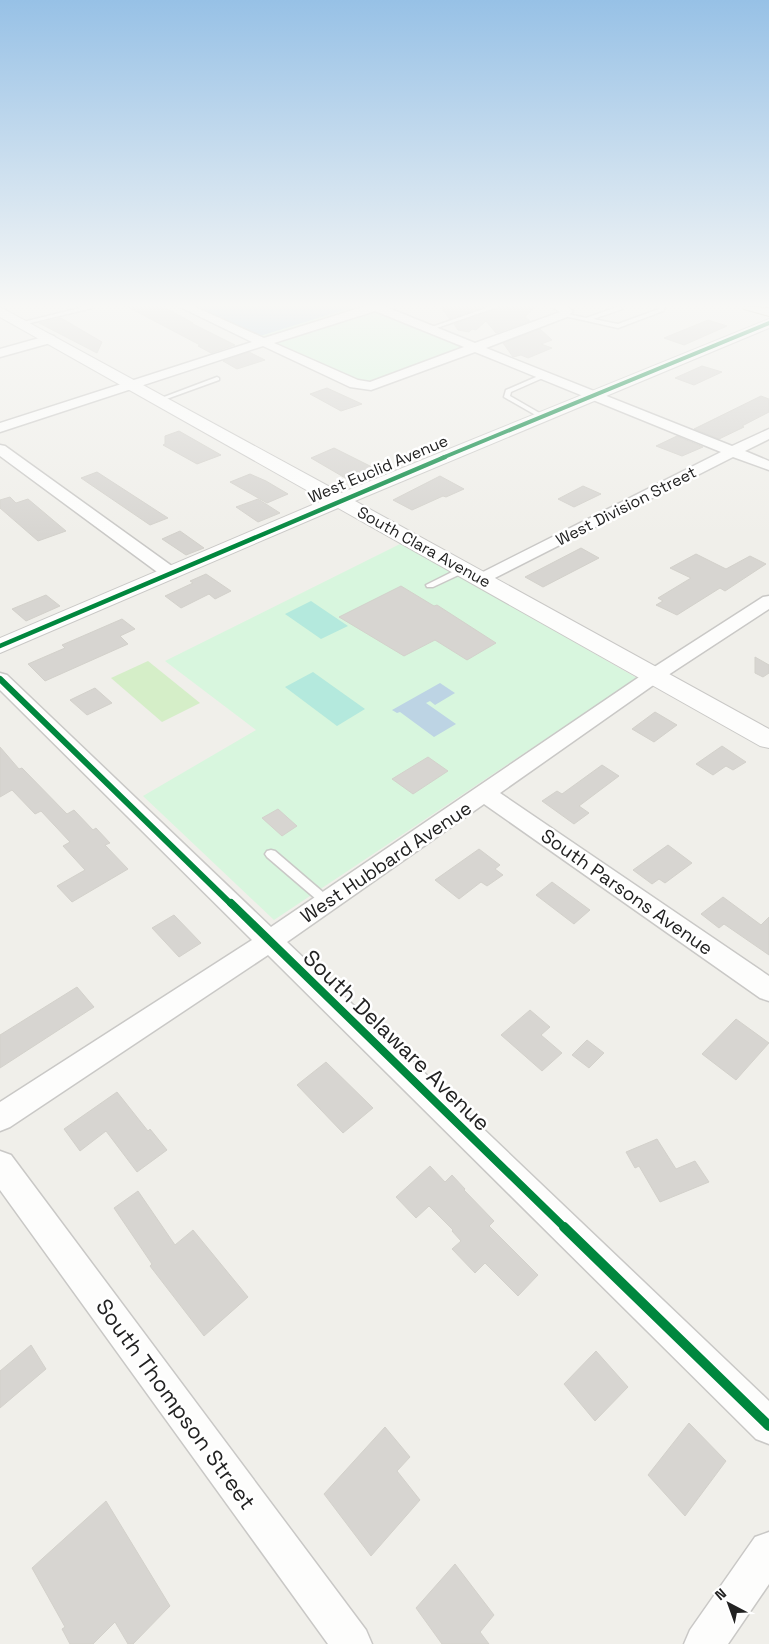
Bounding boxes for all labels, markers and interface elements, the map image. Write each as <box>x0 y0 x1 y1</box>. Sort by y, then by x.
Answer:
street label: West Euclid Avenue <box>305 430 451 508</box>
street label: West Division Street <box>552 461 700 551</box>
street label: South Clara Avenue <box>354 502 494 592</box>
street label: West Hubbard Avenue <box>296 795 476 929</box>
street label: South Parsons Avenue <box>536 823 718 961</box>
street label: South Delaware Avenue <box>298 943 496 1137</box>
street label: South Thompson Street <box>90 1293 262 1515</box>
north arrow <box>704 1579 754 1629</box>
text: N <box>711 1584 730 1604</box>

